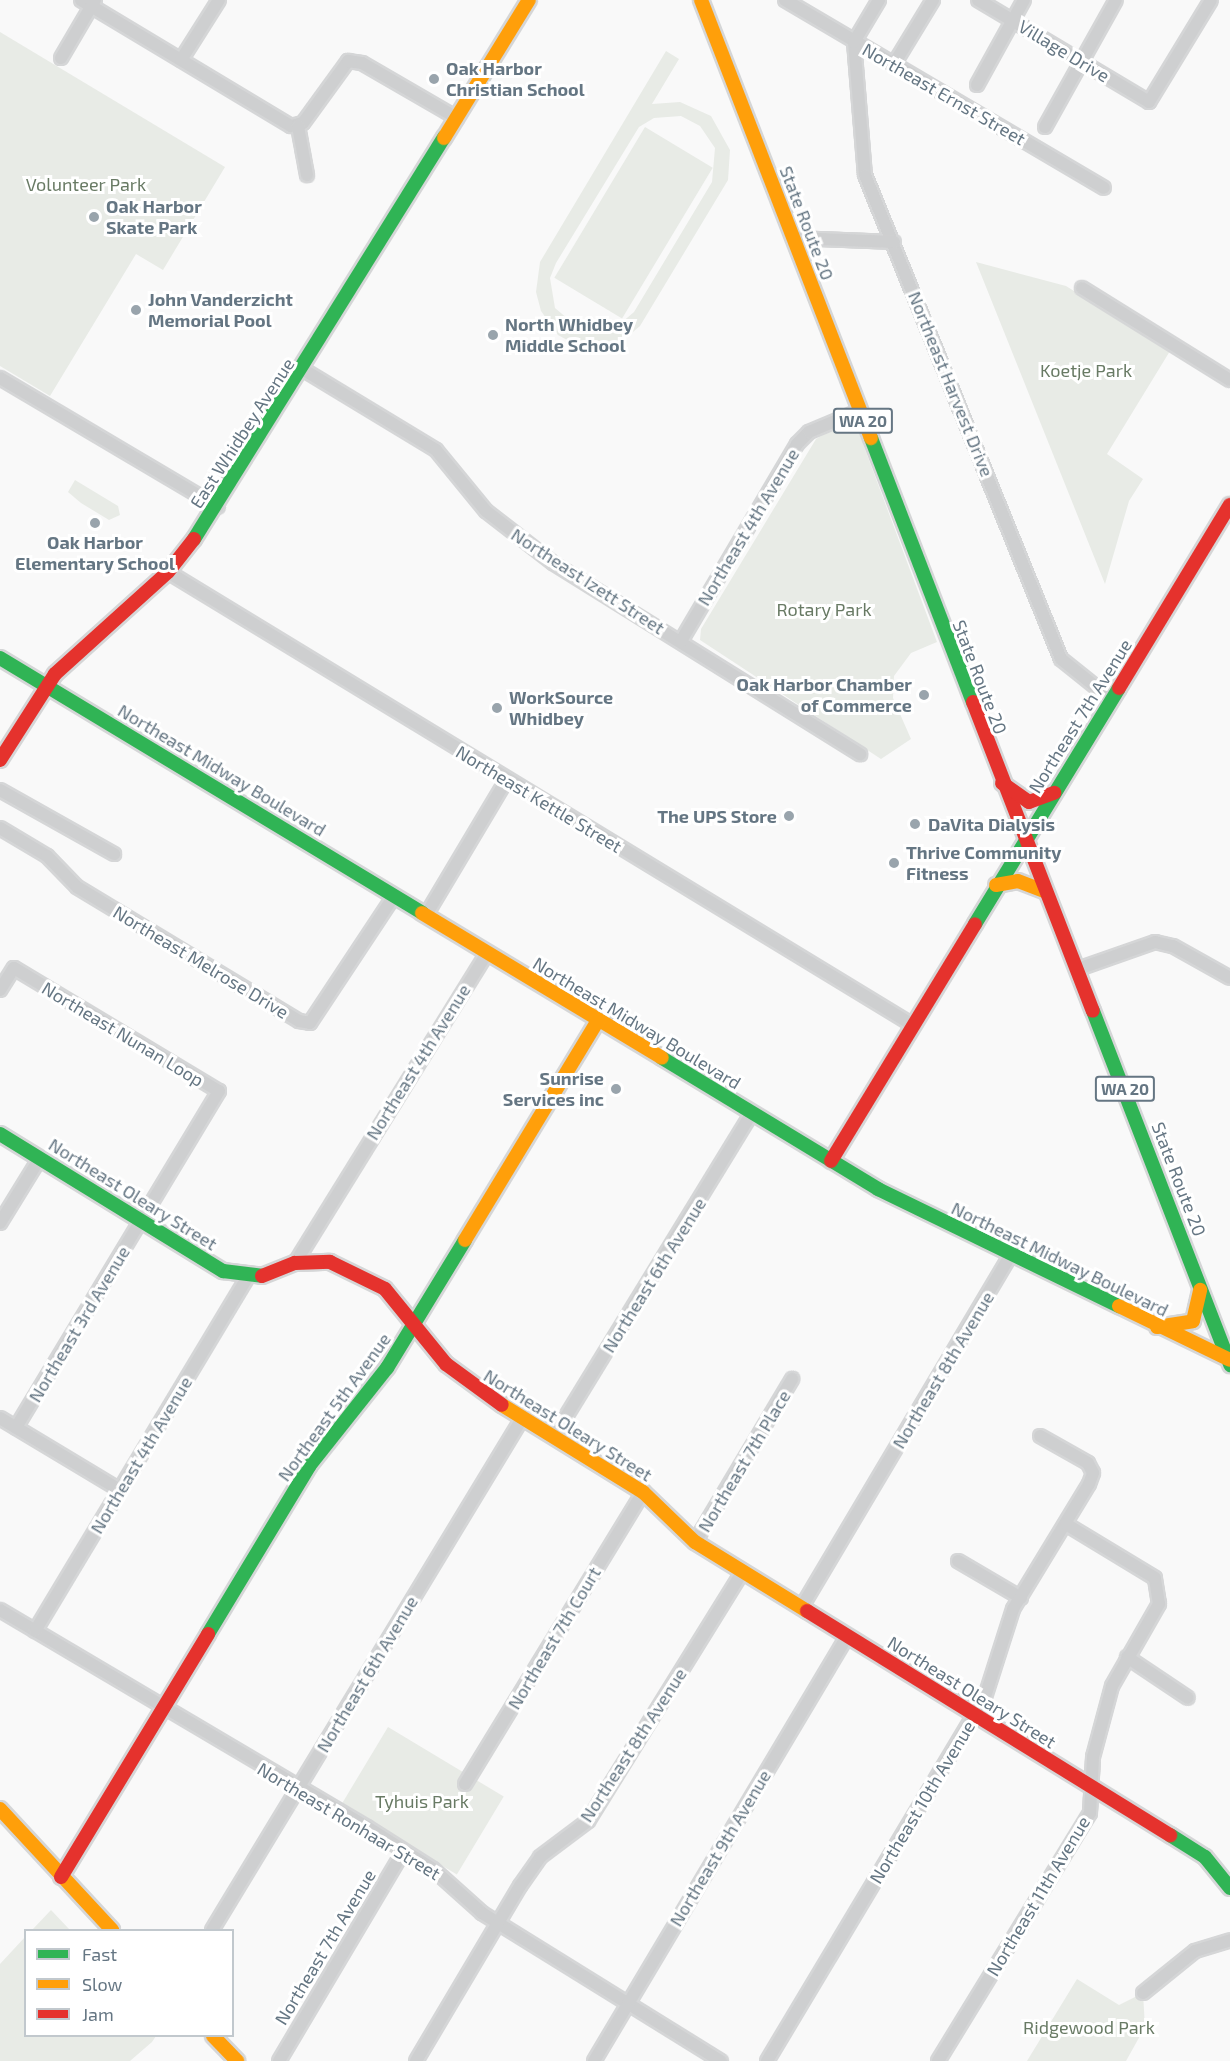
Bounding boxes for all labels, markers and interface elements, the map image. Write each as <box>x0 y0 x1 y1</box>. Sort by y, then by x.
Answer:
street label: Village Drive <box>1015 15 1113 87</box>
street label: Northeast Ernst Street <box>859 38 1029 150</box>
place label: Oak Harbor Christian School <box>446 58 585 100</box>
marker: Oak Harbor Christian School <box>427 72 441 86</box>
street label: State Route 20 <box>775 163 839 283</box>
park label: Volunteer Park <box>26 173 146 195</box>
place label: Oak Harbor Skate Park <box>106 196 202 238</box>
marker: Oak Harbor Skate Park <box>87 210 101 224</box>
street label: Northeast Harvest Drive <box>904 288 998 480</box>
place label: John Vanderzicht Memorial Pool <box>148 289 293 332</box>
marker: John Vanderzicht Memorial Pool <box>129 303 143 317</box>
place label: North Whidbey Middle School <box>505 314 633 356</box>
marker: North Whidbey Middle School <box>486 328 500 342</box>
street label: East Whidbey Avenue <box>185 353 299 513</box>
park label: Koetje Park <box>1040 359 1132 381</box>
road number: WA 20 <box>832 408 894 434</box>
street label: Northeast 4th Avenue <box>692 444 804 610</box>
marker: Oak Harbor Elementary School <box>88 516 102 530</box>
street label: Northeast Izett Street <box>507 523 669 639</box>
place label: Oak Harbor Elementary School <box>15 532 175 574</box>
park label: Rotary Park <box>776 598 872 620</box>
street label: State Route 20 <box>948 617 1012 737</box>
street label: Northeast 7th Avenue <box>1024 635 1136 797</box>
place label: Oak Harbor Chamber of Commerce <box>736 674 912 716</box>
place label: WorkSource Whidbey <box>509 687 613 730</box>
marker: Oak Harbor Chamber of Commerce <box>917 688 931 702</box>
street label: Northeast Midway Boulevard <box>114 699 330 841</box>
marker: WorkSource Whidbey <box>490 701 504 715</box>
street label: Northeast Kettle Street <box>452 741 626 857</box>
place label: The UPS Store <box>657 805 777 827</box>
marker: The UPS Store <box>782 809 796 823</box>
place label: DaVita Dialysis <box>928 813 1055 835</box>
marker: DaVita Dialysis <box>906 815 924 833</box>
place label: Thrive Community Fitness <box>906 842 1061 884</box>
marker: Thrive Community Fitness <box>887 856 901 870</box>
street label: Northeast Melrose Drive <box>109 901 293 1023</box>
street label: Northeast Midway Boulevard <box>529 952 745 1094</box>
street label: Northeast Nunan Loop <box>38 977 208 1091</box>
street label: Northeast 4th Avenue <box>361 980 475 1144</box>
place label: Sunrise Services inc <box>503 1068 604 1110</box>
road number: WA 20 <box>1094 1076 1156 1102</box>
marker: Sunrise Services inc <box>609 1082 623 1096</box>
street label: State Route 20 <box>1147 1119 1211 1239</box>
street label: Northeast Oleary Street <box>45 1133 221 1255</box>
street label: Northeast 6th Avenue <box>597 1193 711 1357</box>
street label: Northeast Midway Boulevard <box>948 1197 1172 1321</box>
street label: Northeast 3rd Avenue <box>24 1242 134 1406</box>
street label: Northeast 8th Avenue <box>887 1287 999 1453</box>
street label: Northeast 5th Avenue <box>273 1329 395 1485</box>
street label: Northeast Oleary Street <box>480 1364 656 1486</box>
street label: Northeast 4th Avenue <box>85 1372 197 1538</box>
street label: Northeast 7th Place <box>693 1386 795 1536</box>
street label: Northeast 7th Court <box>503 1563 605 1713</box>
street label: Northeast 6th Avenue <box>312 1592 422 1756</box>
street label: Northeast Oleary Street <box>884 1631 1060 1753</box>
street label: Northeast 8th Avenue <box>575 1664 691 1826</box>
street label: Northeast 10th Avenue <box>865 1716 979 1888</box>
street label: Northeast Ronhaar Street <box>253 1758 445 1884</box>
street label: Northeast 9th Avenue <box>665 1766 775 1930</box>
park label: Tyhuis Park <box>375 1790 469 1812</box>
street label: Northeast 11th Avenue <box>982 1812 1094 1980</box>
street label: Northeast 7th Avenue <box>270 1865 380 2029</box>
legend <box>24 1929 234 2037</box>
text: Fast <box>82 1943 117 1965</box>
text: Slow <box>82 1973 122 1995</box>
text: Jam <box>82 2003 114 2025</box>
park label: Ridgewood Park <box>1023 2016 1155 2038</box>

